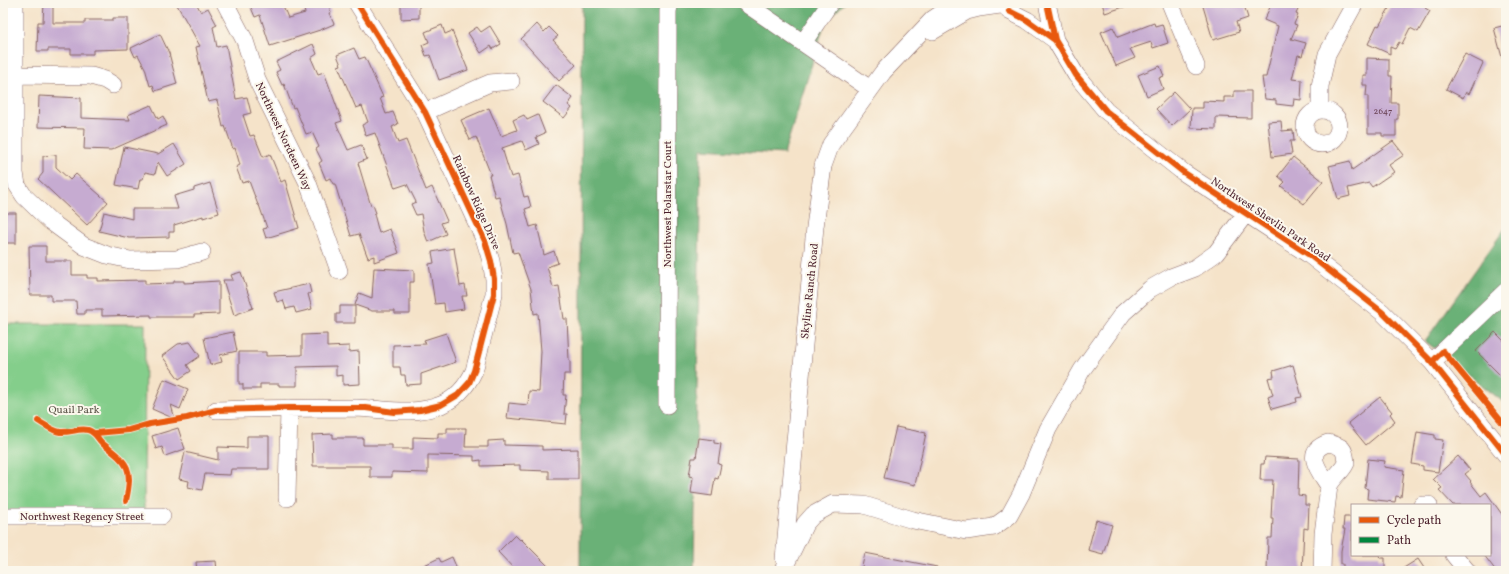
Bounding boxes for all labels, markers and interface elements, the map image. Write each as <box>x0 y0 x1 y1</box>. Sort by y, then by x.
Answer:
street label: Northwest Nordeen Way <box>251 80 314 193</box>
house number: 2647 <box>1374 105 1392 118</box>
street label: Northwest Polarstar Court <box>661 140 676 267</box>
street label: Rainbow Ridge Drive <box>448 153 503 252</box>
street label: Northwest Shevlin Park Road <box>1207 174 1333 266</box>
street label: Skyline Ranch Road <box>798 242 823 340</box>
park label: Quail Park <box>49 403 100 418</box>
legend <box>1351 504 1491 556</box>
street label: Northwest Regency Street <box>20 510 144 525</box>
text: Cycle path <box>1387 513 1442 529</box>
text: Path <box>1387 533 1411 549</box>

